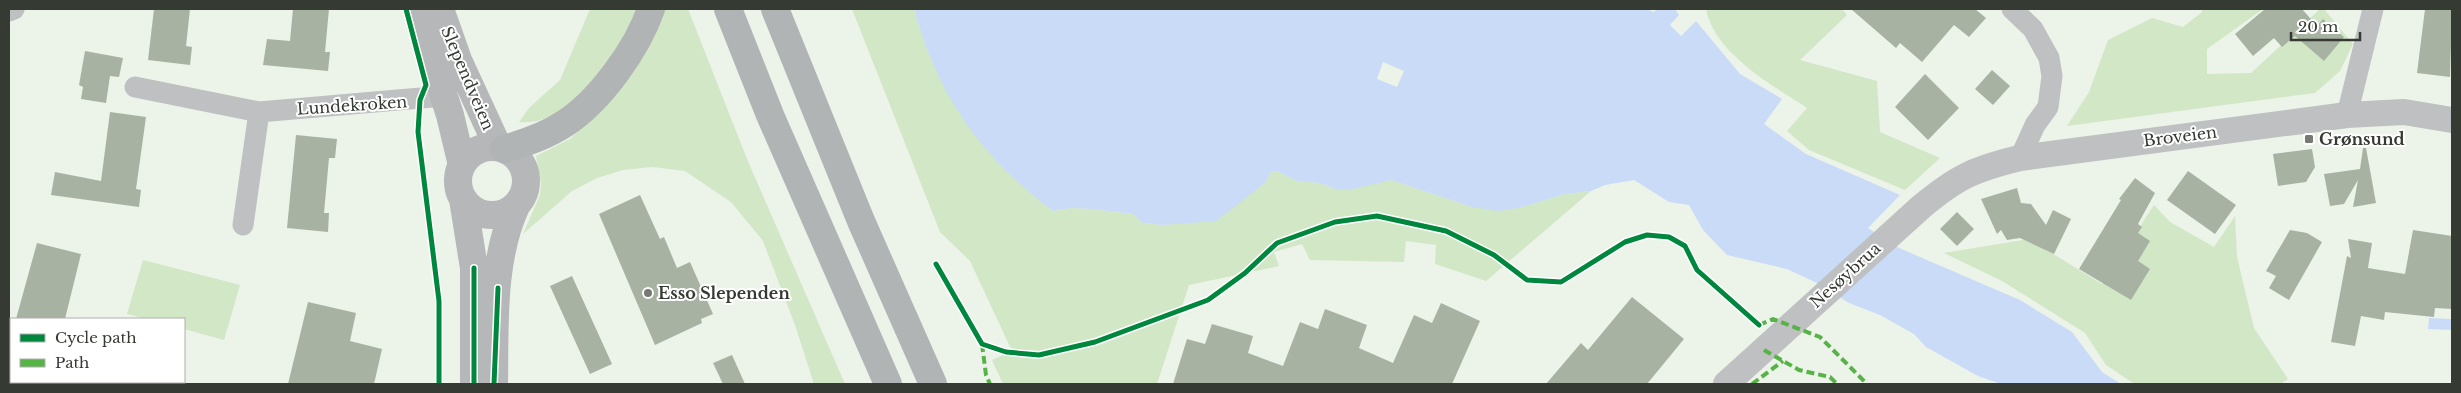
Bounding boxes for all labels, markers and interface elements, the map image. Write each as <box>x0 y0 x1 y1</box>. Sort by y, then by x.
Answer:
scale bar <box>2291 10 2360 42</box>
text: 20 m <box>2298 17 2338 36</box>
street label: Slependveien <box>437 23 499 133</box>
street label: Lundekroken <box>296 91 408 119</box>
street label: Broveien <box>2142 122 2218 150</box>
place label: Grønsund <box>2319 129 2405 149</box>
marker: Grønsund <box>2303 133 2315 145</box>
street label: Nesøybrua <box>1805 238 1885 312</box>
place label: Esso Slependen <box>658 283 790 303</box>
marker: Esso Slependen <box>642 287 654 299</box>
legend <box>10 318 185 383</box>
text: Cycle path <box>55 328 137 347</box>
text: Path <box>55 353 89 372</box>

